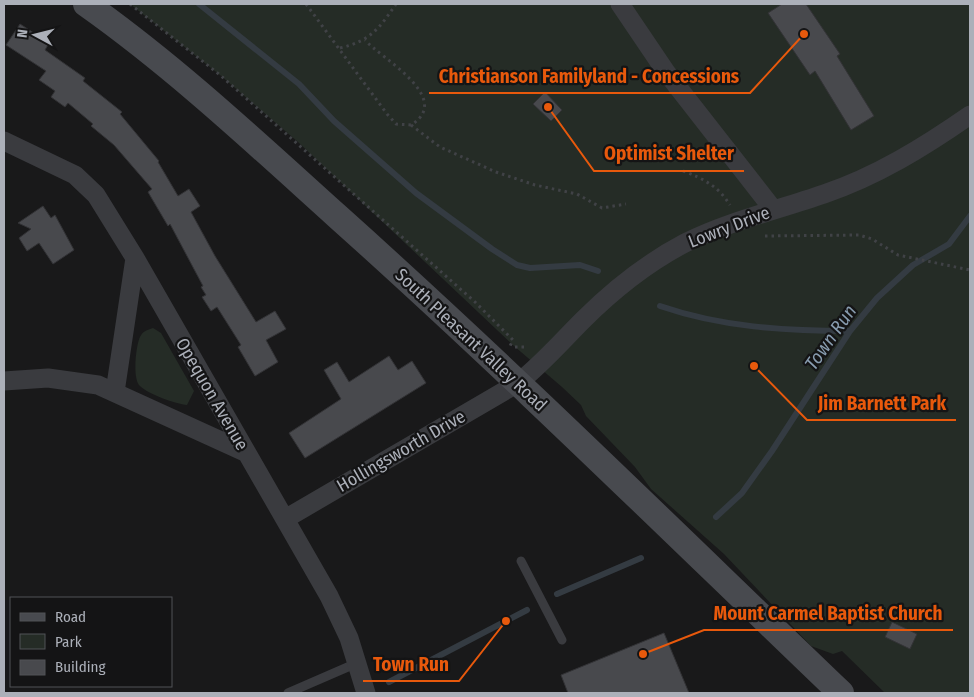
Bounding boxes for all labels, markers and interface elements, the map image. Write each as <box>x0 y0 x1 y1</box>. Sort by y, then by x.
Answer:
north arrow <box>10 10 60 60</box>
text: N <box>14 28 32 39</box>
callout: Christianson Familyland - Concessions <box>429 59 750 93</box>
text: Christianson Familyland - Concessions <box>439 65 740 88</box>
callout: Optimist Shelter <box>594 137 744 171</box>
text: Optimist Shelter <box>604 142 735 165</box>
street label: Lowry Drive <box>685 201 773 253</box>
street label: South Pleasant Valley Road <box>391 264 551 416</box>
water label: Town Run <box>800 300 861 374</box>
street label: Opequon Avenue <box>171 334 253 454</box>
callout: Jim Barnett Park <box>807 386 956 420</box>
text: Jim Barnett Park <box>817 392 946 415</box>
street label: Hollingsworth Drive <box>333 405 469 497</box>
callout: Mount Carmel Baptist Church <box>704 596 953 630</box>
legend <box>10 597 172 687</box>
text: Mount Carmel Baptist Church <box>714 602 942 625</box>
text: Road <box>55 608 86 626</box>
text: Park <box>55 633 82 651</box>
callout: Town Run <box>363 647 459 681</box>
text: Town Run <box>373 653 449 676</box>
text: Building <box>55 658 106 676</box>

